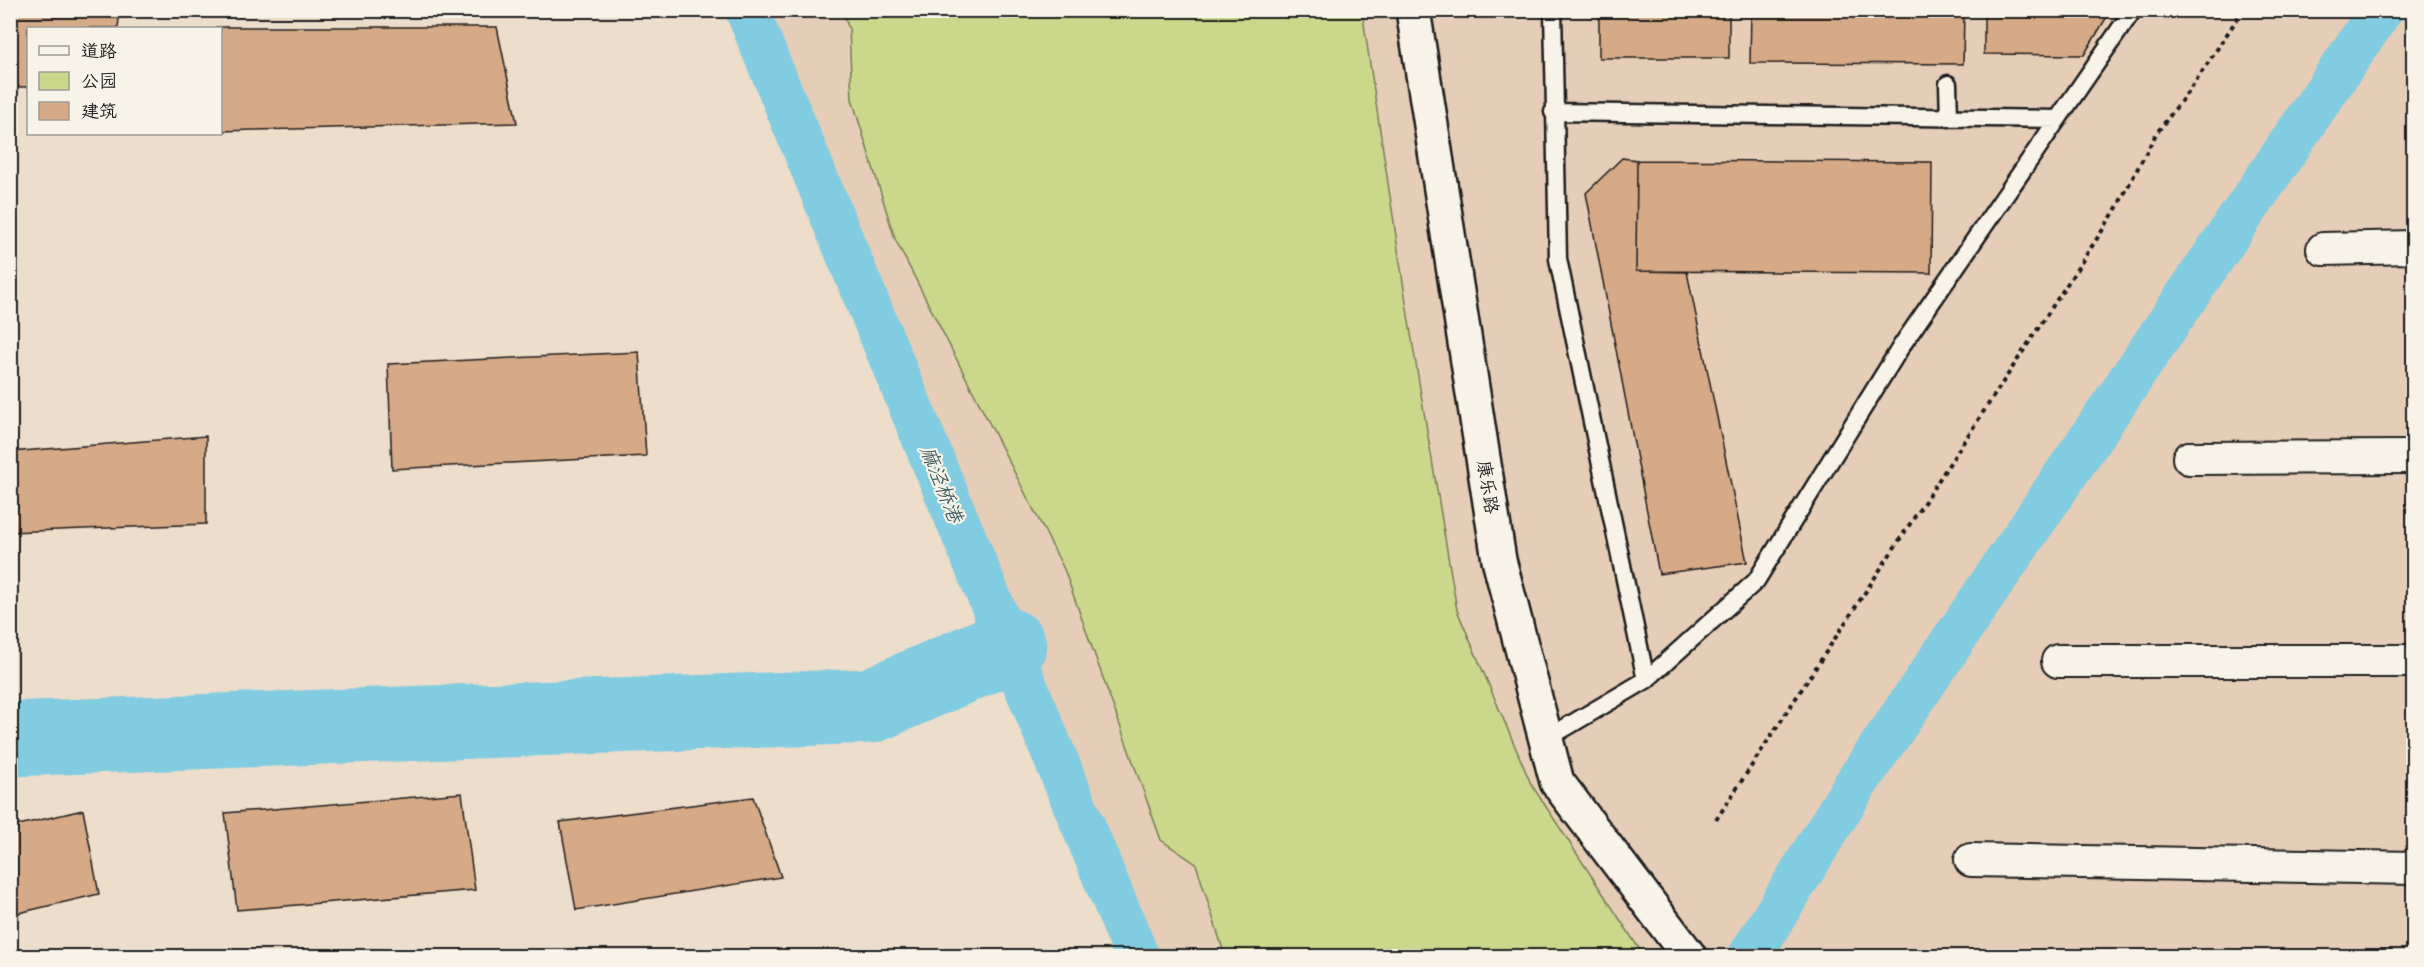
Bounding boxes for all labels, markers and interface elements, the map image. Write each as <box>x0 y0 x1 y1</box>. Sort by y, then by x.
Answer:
legend <box>27 27 222 135</box>
text: 道路 <box>81 40 117 62</box>
text: 公园 <box>81 70 117 92</box>
text: 建筑 <box>81 100 117 122</box>
water label: 麻泾桥港 <box>916 442 969 527</box>
street label: 康乐路 <box>1473 459 1503 515</box>

